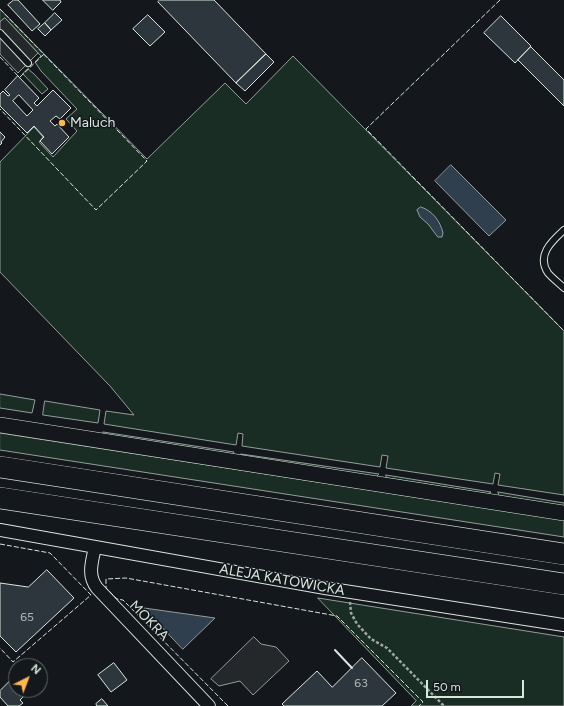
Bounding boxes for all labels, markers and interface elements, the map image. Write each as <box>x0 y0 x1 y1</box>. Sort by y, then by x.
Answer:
place label: Maluch <box>70 115 115 131</box>
marker: Maluch <box>57 118 67 128</box>
street label: ALEJA KATOWICKA <box>218 561 346 599</box>
street label: MOKRA <box>126 597 172 645</box>
house number: 65 <box>20 610 34 624</box>
north arrow <box>8 658 48 698</box>
text: N <box>28 662 43 677</box>
scale bar <box>428 672 526 698</box>
house number: 63 <box>354 676 368 690</box>
text: 50 m <box>433 680 461 694</box>

